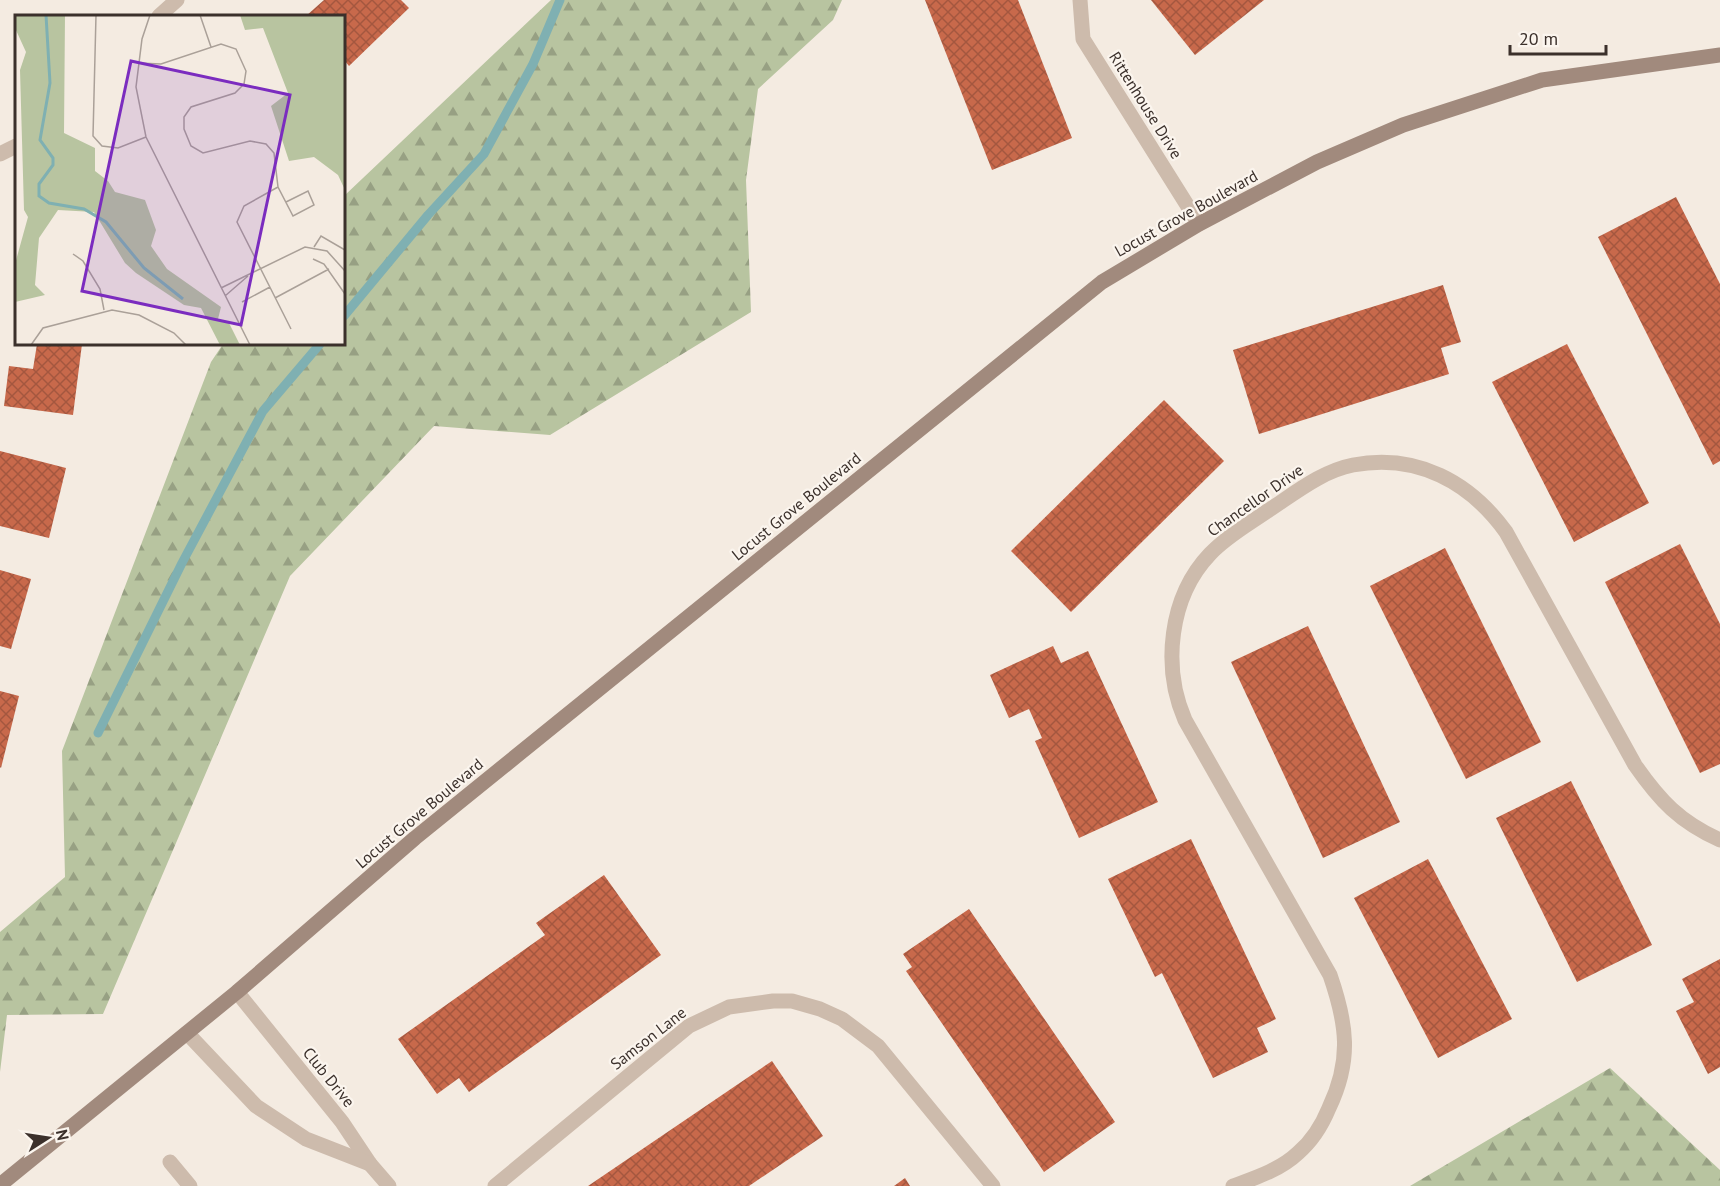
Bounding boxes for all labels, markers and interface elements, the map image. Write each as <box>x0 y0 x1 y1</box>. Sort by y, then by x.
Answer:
inset map <box>15 15 345 345</box>
scale bar <box>1510 18 1606 56</box>
text: 20 m <box>1519 27 1558 50</box>
street label: Rittenhouse Drive <box>1105 48 1187 162</box>
street label: Locust Grove Boulevard <box>1111 165 1261 261</box>
street label: Locust Grove Boulevard <box>727 448 865 564</box>
street label: Chancellor Drive <box>1203 459 1307 541</box>
street label: Locust Grove Boulevard <box>351 754 487 872</box>
street label: Samson Lane <box>606 1002 690 1074</box>
street label: Club Drive <box>299 1043 359 1111</box>
north arrow <box>18 1108 78 1168</box>
text: N <box>52 1128 74 1142</box>

